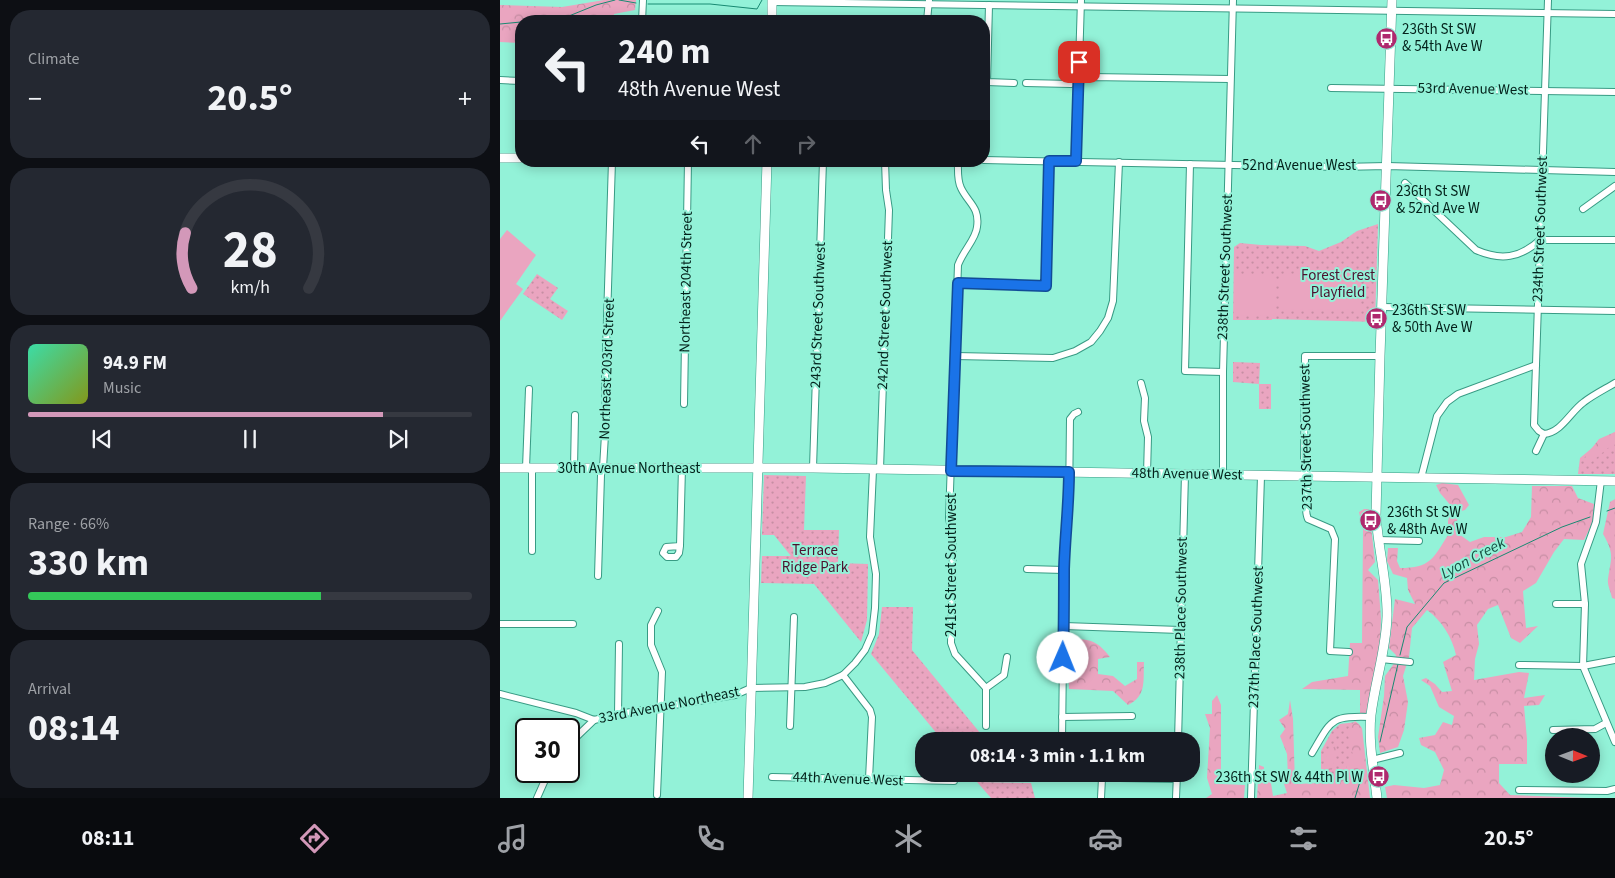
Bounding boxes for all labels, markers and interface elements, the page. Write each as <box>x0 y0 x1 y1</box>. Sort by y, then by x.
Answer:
place label: 236th St SW & 54th Ave W <box>1402 19 1483 57</box>
bus stop icon: 236th St SW & 54th Ave W <box>1374 26 1398 50</box>
text: 240 m <box>618 27 710 77</box>
icon: left <box>535 35 600 100</box>
pin <box>1058 41 1100 83</box>
text: Climate <box>28 48 79 70</box>
icon: arrive <box>1065 48 1093 76</box>
text: 20.5° <box>207 71 293 125</box>
text: 48th Avenue West <box>618 73 780 105</box>
street label: 53rd Avenue West <box>1417 78 1529 100</box>
text: − <box>28 79 42 119</box>
text: + <box>458 79 472 119</box>
icon: left <box>686 130 714 158</box>
icon: ahead <box>739 130 767 158</box>
icon: right <box>792 130 820 158</box>
street label: 52nd Avenue West <box>1242 155 1356 176</box>
street label: 234th Street Southwest <box>1527 156 1553 302</box>
place label: 236th St SW & 52nd Ave W <box>1396 181 1480 219</box>
bus stop icon: 236th St SW & 52nd Ave W <box>1368 188 1392 212</box>
street label: 238th Street Southwest <box>1212 194 1238 340</box>
street label: Northeast 204th Street <box>674 211 698 353</box>
text: 28 <box>223 214 277 288</box>
street label: 242nd Street Southwest <box>872 240 898 390</box>
street label: 243rd Street Southwest <box>805 242 831 388</box>
park label: Forest Crest Playfield <box>1301 265 1375 303</box>
text: km/h <box>230 275 270 300</box>
street label: Northeast 203rd Street <box>594 298 620 440</box>
place label: 236th St SW & 50th Ave W <box>1392 300 1473 338</box>
bus stop icon: 236th St SW & 50th Ave W <box>1364 307 1388 331</box>
text: 94.9 FM <box>103 350 167 377</box>
street label: 237th Street Southwest <box>1294 364 1318 510</box>
text: Music <box>103 377 141 399</box>
icon: previous <box>88 425 116 453</box>
icon: pause <box>236 425 264 453</box>
icon: next <box>384 425 412 453</box>
street label: 30th Avenue Northeast <box>558 458 700 479</box>
street label: 48th Avenue West <box>1131 463 1243 485</box>
street label: 241st Street Southwest <box>941 493 962 637</box>
place label: 236th St SW & 48th Ave W <box>1387 502 1468 540</box>
bus stop icon: 236th St SW & 48th Ave W <box>1359 509 1383 533</box>
text: Range · 66% <box>28 513 109 535</box>
water label: Lyon Creek <box>1437 532 1510 584</box>
text: 330 km <box>28 536 149 590</box>
street label: 238th Place Southwest <box>1169 537 1193 679</box>
park label: Terrace Ridge Park <box>782 540 849 578</box>
street label: 237th Place Southwest <box>1243 566 1269 708</box>
position arrow <box>1036 631 1088 683</box>
text: Arrival <box>28 678 71 700</box>
street label: 33rd Avenue Northeast <box>597 681 741 729</box>
text: 08:14 <box>28 701 120 755</box>
speed limit sign: 30 <box>515 718 580 783</box>
north arrow <box>1545 728 1600 782</box>
map controls <box>1545 728 1600 783</box>
text: 08:14 · 3 min · 1.1 km <box>970 743 1145 770</box>
bus stop icon: 236th St SW & 44th Pl W <box>1367 765 1391 789</box>
street label: 44th Avenue West <box>792 767 904 791</box>
place label: 236th St SW & 44th Pl W <box>1215 767 1363 788</box>
icon: directions <box>297 821 332 856</box>
icon: music <box>495 821 530 856</box>
icon: phone <box>693 821 728 856</box>
icon: climate <box>891 821 926 856</box>
icon: car <box>1088 821 1123 856</box>
icon: filters <box>1286 821 1321 856</box>
text: 08:11 <box>81 822 134 854</box>
text: 20.5° <box>1484 822 1534 854</box>

